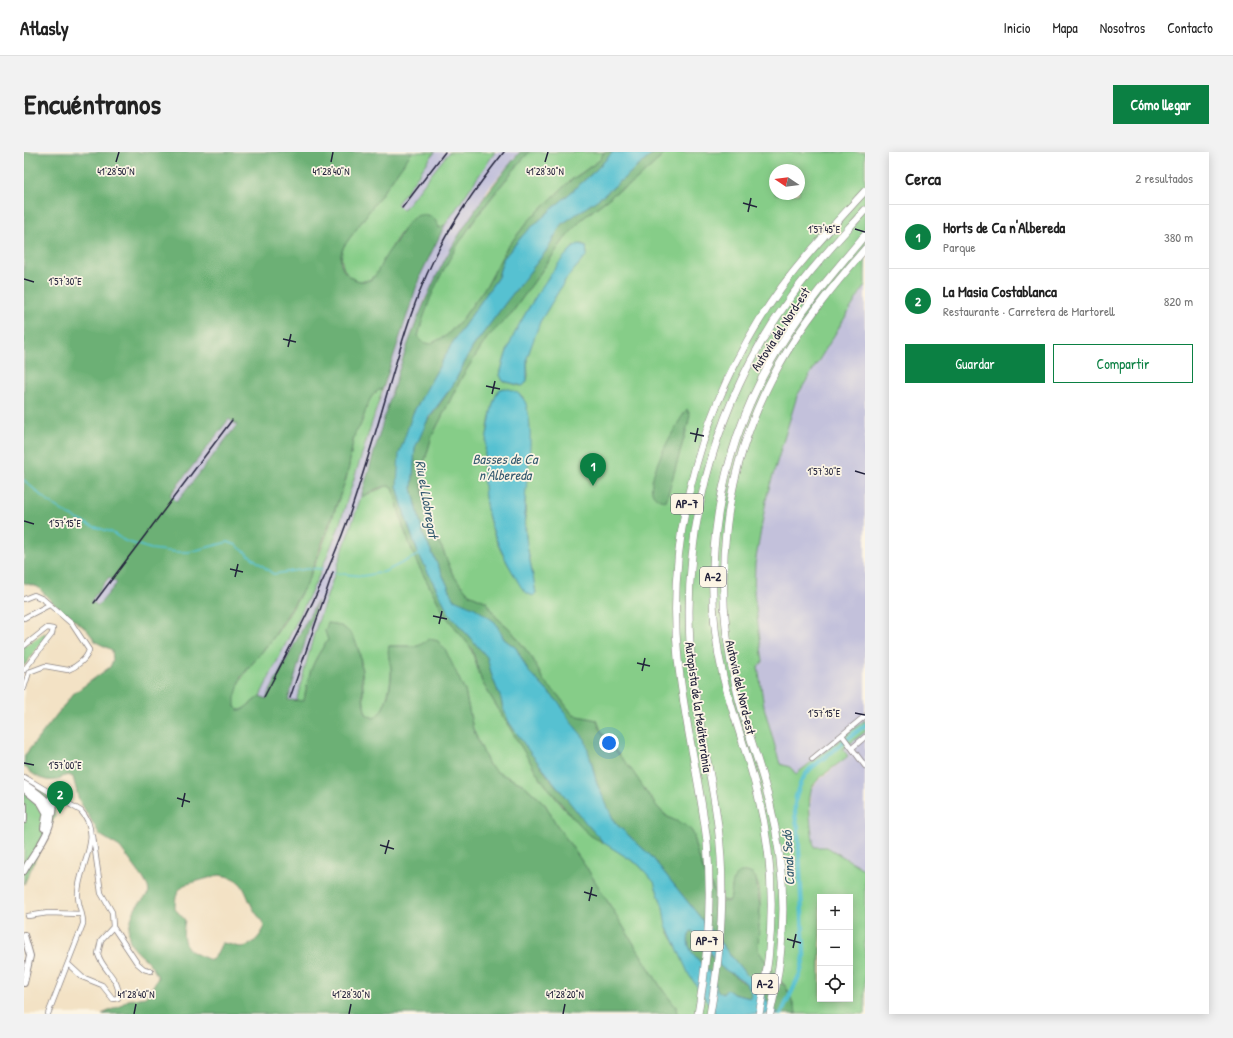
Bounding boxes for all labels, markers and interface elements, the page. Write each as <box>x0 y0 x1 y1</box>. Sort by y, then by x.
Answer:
text: Atlasly <box>20 15 69 41</box>
text: Inicio <box>1004 18 1030 37</box>
text: Mapa <box>1052 18 1078 37</box>
text: Nosotros <box>1100 18 1145 37</box>
text: Contacto <box>1167 18 1213 37</box>
text: Encuéntranos <box>24 85 161 123</box>
button: Cómo llegar <box>1113 85 1209 124</box>
north arrow <box>769 164 805 200</box>
text: 41°28'50"N <box>97 165 135 178</box>
text: 41°28'40"N <box>313 165 349 178</box>
text: 41°28'30"N <box>526 165 564 178</box>
text: Cerca <box>905 167 941 190</box>
text: 2 resultados <box>1135 169 1193 187</box>
text: Horts de Ca n'Albereda <box>943 217 1065 238</box>
text: 1°57'45"E <box>808 223 841 236</box>
text: 1 <box>916 228 920 246</box>
text: 380 m <box>1164 228 1193 246</box>
text: Parque <box>943 238 976 256</box>
text: 1°57'30"E <box>48 275 82 288</box>
text: La Masia Costablanca <box>943 281 1057 302</box>
street label: Autovia del Nord-est <box>746 283 814 374</box>
text: 2 <box>915 292 921 310</box>
text: 820 m <box>1164 292 1193 310</box>
text: Restaurante · Carretera de Martorell <box>943 302 1115 320</box>
button: Guardar <box>905 344 1045 383</box>
button: Compartir <box>1053 344 1193 383</box>
water label: Basses de Ca n'Albereda <box>473 449 539 484</box>
pin: 1 <box>580 453 606 486</box>
water label: Riu el Llobregat <box>410 459 444 542</box>
text: 1°57'30"E <box>807 465 841 478</box>
road number: AP-7 <box>671 494 703 514</box>
text: 1°57'15"E <box>49 517 82 530</box>
road number: A-2 <box>700 567 726 587</box>
street label: Autovia del Nord-est <box>721 638 761 736</box>
street label: Autopista de la Mediterrània <box>681 641 717 773</box>
text: 1°57'15"E <box>808 707 841 720</box>
your location <box>599 733 619 753</box>
text: 1°57'00"E <box>48 759 82 772</box>
pin: 2 <box>47 781 73 814</box>
water label: Canal Sedó <box>777 829 798 886</box>
map controls <box>817 894 853 1002</box>
button: + <box>817 894 853 930</box>
button: − <box>817 930 853 966</box>
road number: AP-7 <box>691 931 723 951</box>
button: locate <box>817 966 853 1002</box>
road number: A-2 <box>752 974 778 994</box>
text: 41°28'40"N <box>118 988 154 1001</box>
text: 41°28'30"N <box>332 988 370 1001</box>
text: 41°28'20"N <box>546 988 584 1001</box>

